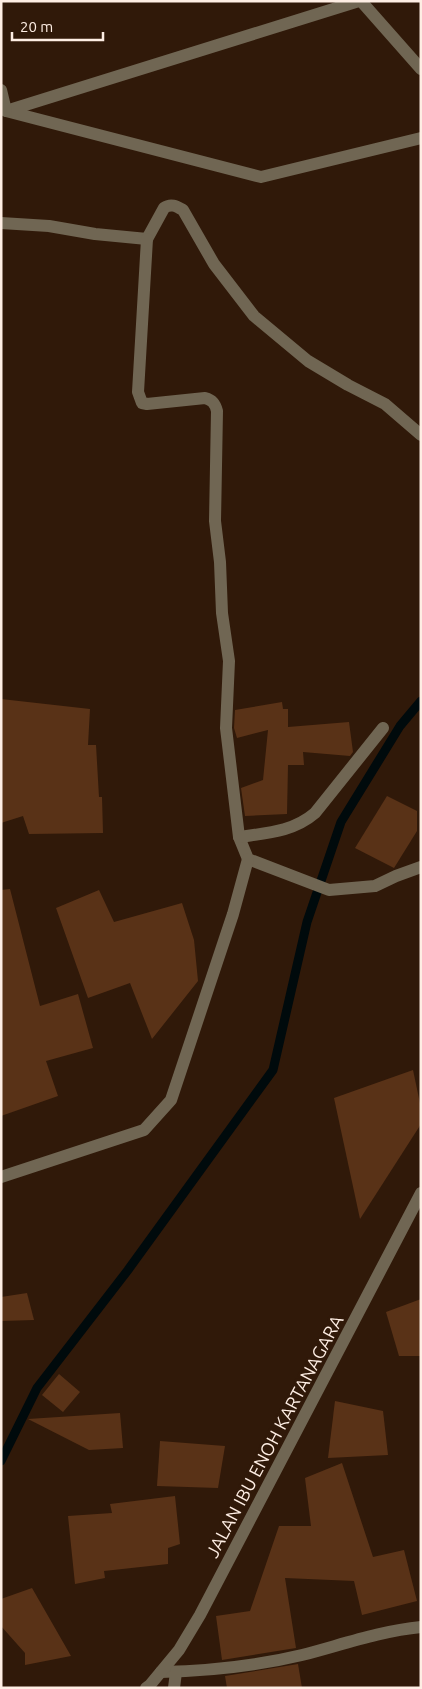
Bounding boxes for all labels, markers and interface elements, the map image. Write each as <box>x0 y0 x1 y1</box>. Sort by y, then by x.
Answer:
scale bar <box>12 10 104 42</box>
text: 20 m <box>20 18 53 35</box>
street label: JALAN IBU ENOH KARTANAGARA <box>201 1311 347 1561</box>

